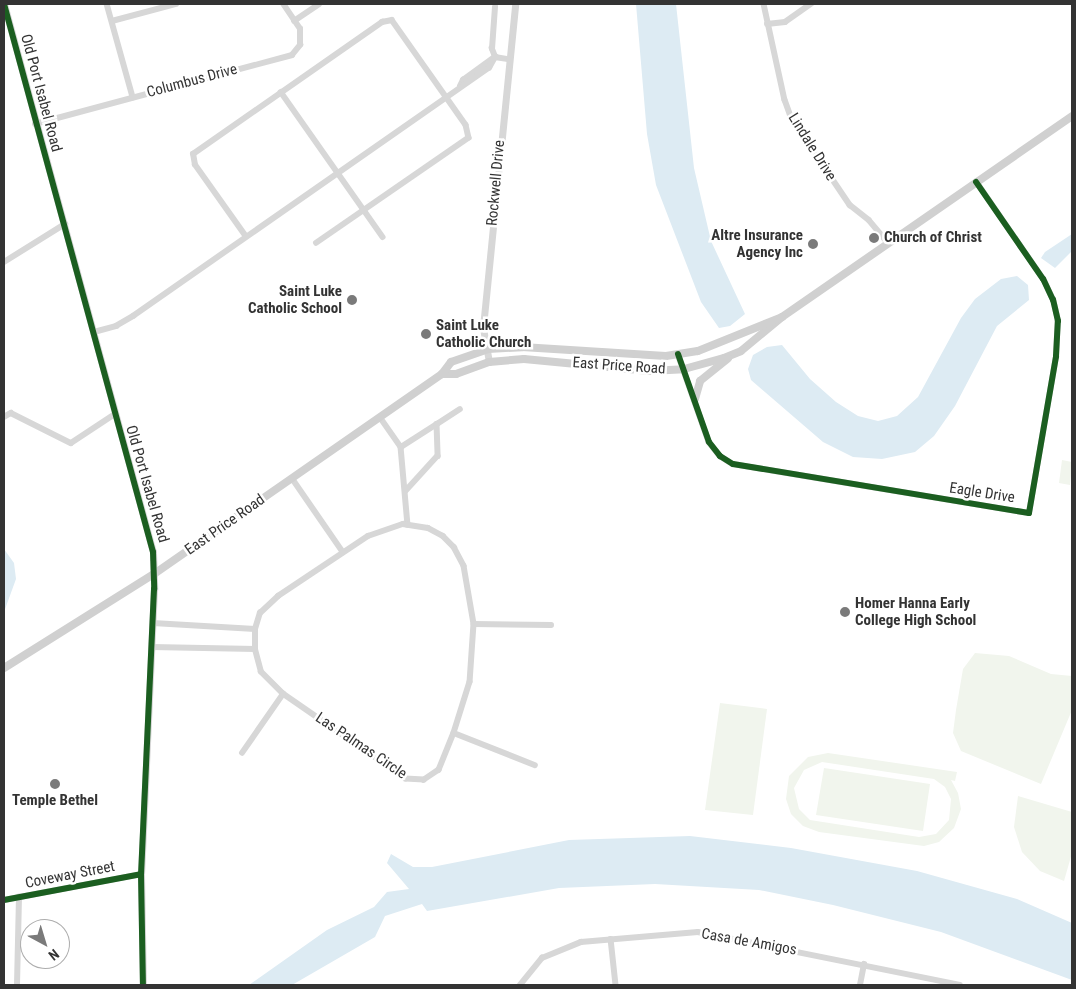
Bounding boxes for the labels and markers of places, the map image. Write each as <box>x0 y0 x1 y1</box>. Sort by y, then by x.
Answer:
place label: Altre Insurance Agency Inc <box>711 226 803 261</box>
place label: Church of Christ <box>884 229 982 247</box>
marker: Church of Christ <box>868 232 880 244</box>
marker: Altre Insurance Agency Inc <box>807 238 819 250</box>
place label: Saint Luke Catholic School <box>248 282 342 317</box>
marker: Saint Luke Catholic School <box>346 294 358 306</box>
place label: Saint Luke Catholic Church <box>436 316 531 351</box>
marker: Saint Luke Catholic Church <box>420 328 432 340</box>
place label: Homer Hanna Early College High School <box>855 594 976 629</box>
marker: Homer Hanna Early College High School <box>839 606 851 618</box>
marker: Temple Bethel <box>49 778 61 790</box>
place label: Temple Bethel <box>12 792 98 810</box>

